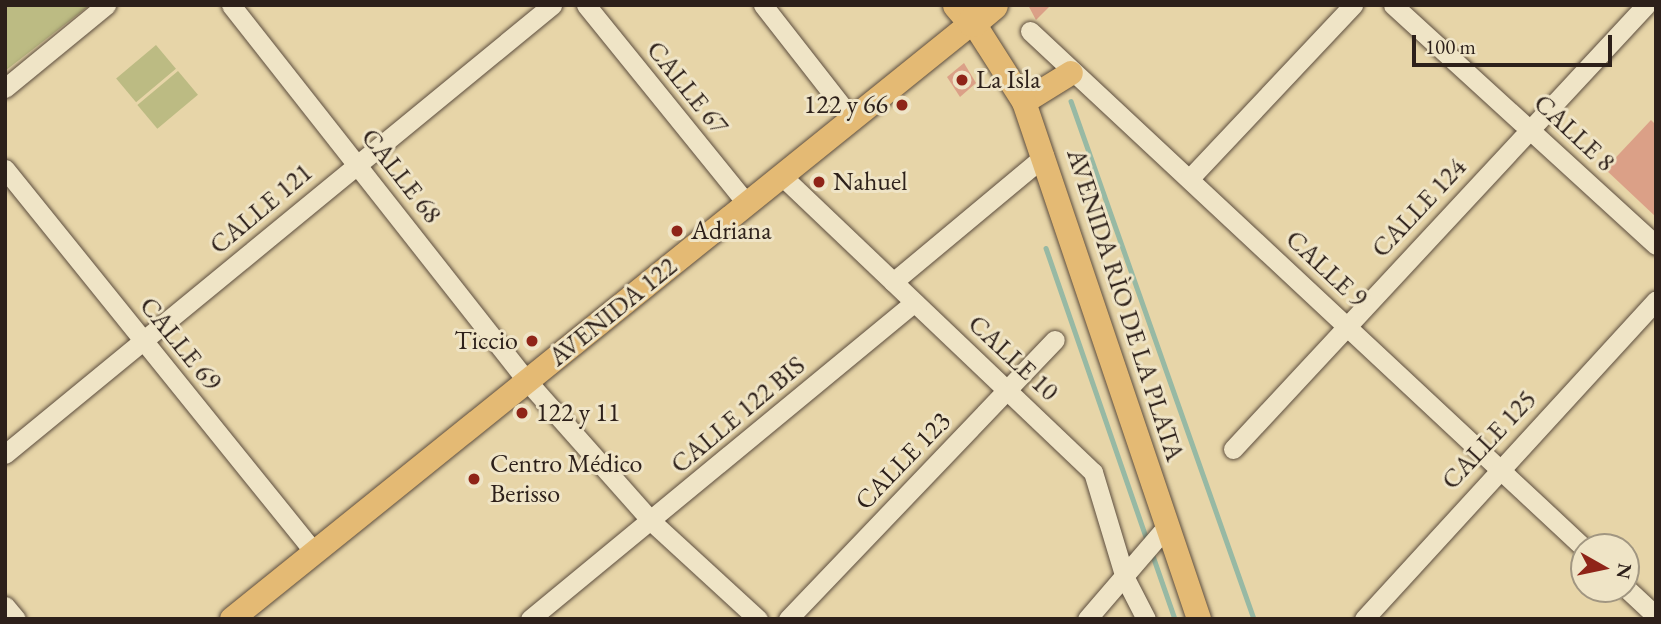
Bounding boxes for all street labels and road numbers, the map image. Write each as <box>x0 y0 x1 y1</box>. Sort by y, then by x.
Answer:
street label: CALLE 67 <box>640 35 734 141</box>
street label: CALLE 8 <box>1527 88 1621 178</box>
street label: CALLE 68 <box>354 122 448 230</box>
street label: AVENIDA RÌO DE LA PLATA <box>1060 145 1190 465</box>
street label: CALLE 124 <box>1365 152 1473 264</box>
street label: CALLE 121 <box>203 157 319 261</box>
street label: CALLE 9 <box>1279 224 1373 314</box>
street label: AVENIDA 122 <box>543 251 683 373</box>
street label: CALLE 69 <box>133 291 227 397</box>
street label: CALLE 10 <box>962 309 1064 407</box>
street label: CALLE 122 BIS <box>665 350 811 480</box>
street label: CALLE 125 <box>1435 384 1543 496</box>
street label: CALLE 123 <box>849 406 957 516</box>

